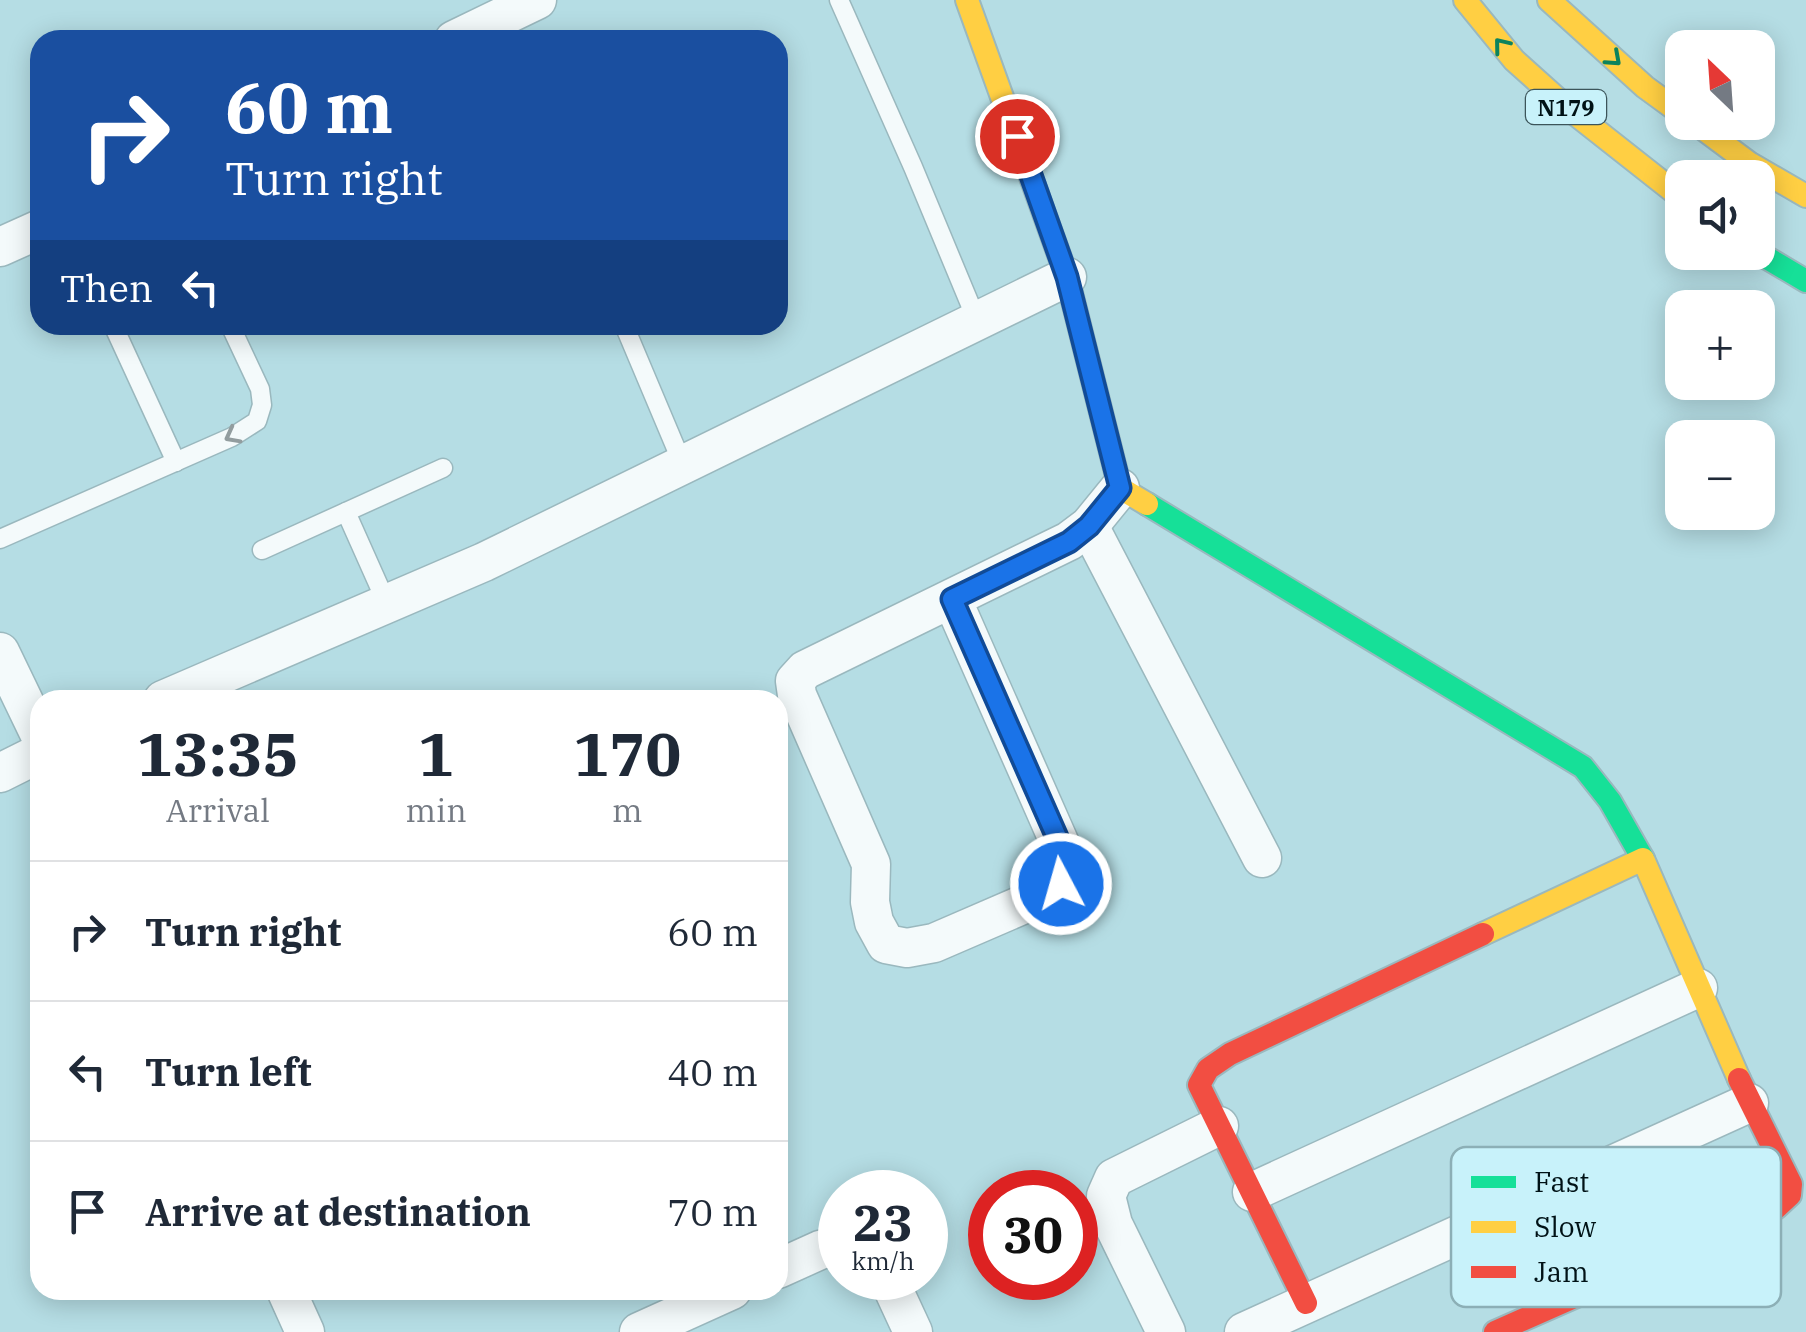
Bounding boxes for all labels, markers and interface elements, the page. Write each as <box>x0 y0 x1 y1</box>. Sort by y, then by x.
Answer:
north arrow <box>1665 30 1775 140</box>
map controls <box>1665 30 1775 530</box>
one-way arrow <box>1495 38 1513 56</box>
one-way arrow <box>1602 47 1621 65</box>
text: 60 m <box>225 61 393 152</box>
icon: right <box>60 70 190 200</box>
road number: N179 <box>1526 90 1606 124</box>
pin <box>975 94 1060 179</box>
icon: arrive <box>990 109 1045 164</box>
text: Turn right <box>225 149 443 207</box>
button: sound <box>1665 160 1775 270</box>
icon: left <box>173 260 228 315</box>
text: Then <box>60 263 153 312</box>
button: + <box>1665 290 1775 400</box>
button: − <box>1665 420 1775 530</box>
one-way arrow <box>225 423 243 443</box>
text: 13:35 <box>137 714 299 793</box>
text: 1 <box>418 714 454 793</box>
text: 170 <box>573 714 681 793</box>
text: Arrival <box>166 789 270 831</box>
text: min <box>406 789 467 831</box>
text: m <box>612 789 643 831</box>
position arrow <box>1009 832 1113 936</box>
icon: right <box>60 904 115 959</box>
text: Turn right <box>145 907 341 956</box>
text: 60 m <box>667 907 758 956</box>
icon: left <box>60 1044 115 1099</box>
text: Turn left <box>145 1047 312 1096</box>
text: 40 m <box>667 1047 758 1096</box>
legend <box>1451 1147 1781 1307</box>
text: Fast <box>1534 1163 1589 1200</box>
speed limit sign: 30 <box>968 1170 1098 1300</box>
icon: arrive <box>60 1184 115 1239</box>
text: Arrive at destination <box>145 1187 531 1236</box>
text: 70 m <box>667 1187 758 1236</box>
text: 23 <box>853 1190 913 1255</box>
text: Slow <box>1534 1208 1596 1245</box>
text: km/h <box>851 1244 915 1277</box>
text: Jam <box>1534 1253 1589 1290</box>

